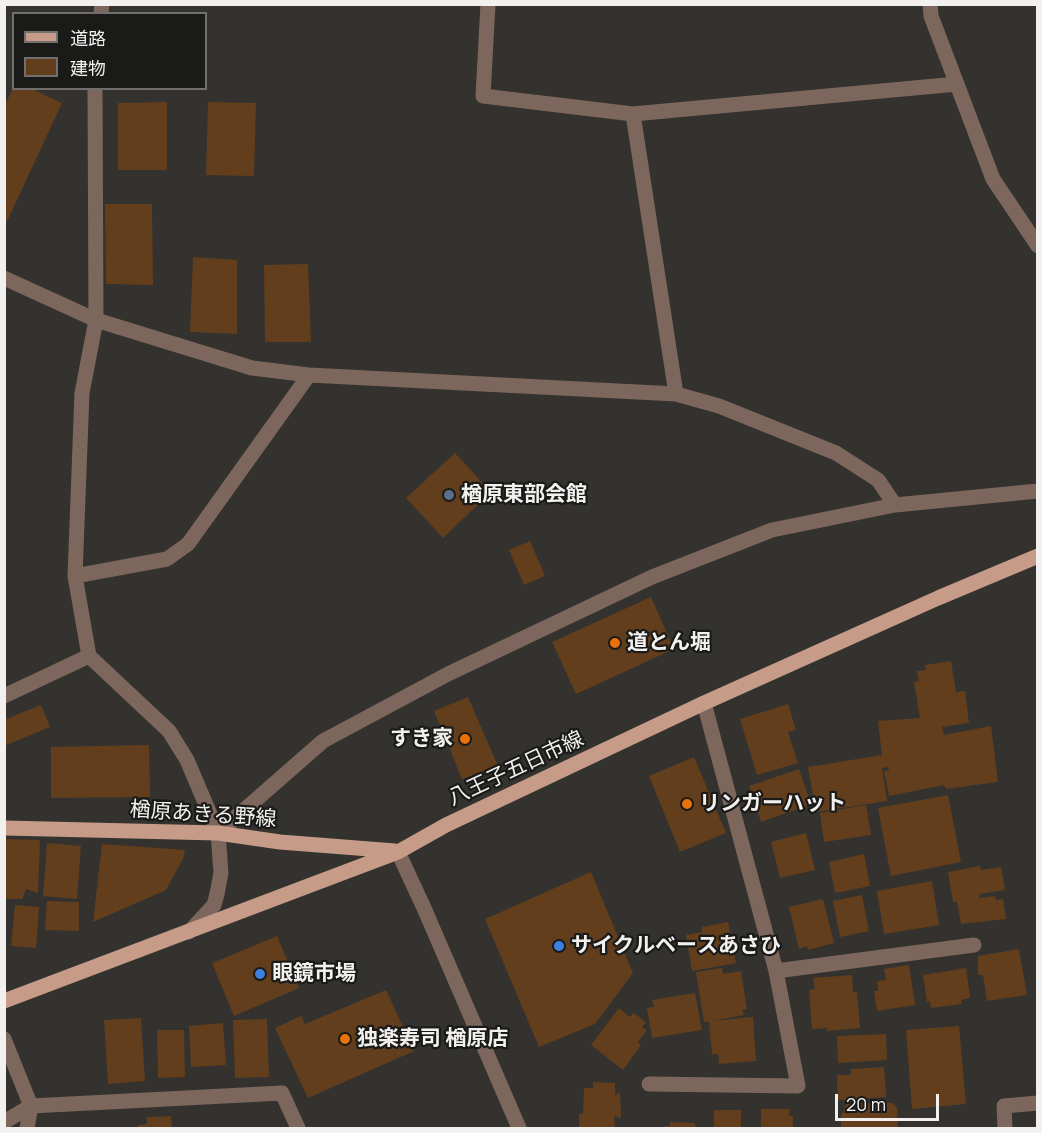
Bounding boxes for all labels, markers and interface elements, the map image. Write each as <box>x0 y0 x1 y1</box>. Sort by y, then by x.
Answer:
legend <box>12 12 207 90</box>
text: 道路 <box>70 26 106 50</box>
text: 建物 <box>70 56 106 80</box>
place label: 楢原東部会館 <box>461 482 587 508</box>
marker: 楢原東部会館 <box>442 488 456 502</box>
place label: 道とん堀 <box>627 630 711 656</box>
marker: 道とん堀 <box>608 636 622 650</box>
place label: すき家 <box>390 726 453 752</box>
street label: 八王子五日市線 <box>444 727 588 811</box>
marker: すき家 <box>458 732 472 746</box>
place label: リンガーハット <box>699 791 846 817</box>
street label: 楢原あきる野線 <box>129 797 277 833</box>
marker: リンガーハット <box>680 797 694 811</box>
place label: サイクルベースあさひ <box>571 933 781 959</box>
marker: サイクルベースあさひ <box>552 939 566 953</box>
place label: 眼鏡市場 <box>272 961 356 987</box>
marker: 眼鏡市場 <box>253 967 267 981</box>
place label: 独楽寿司 楢原店 <box>357 1026 508 1052</box>
marker: 独楽寿司 楢原店 <box>338 1032 352 1046</box>
scale bar <box>838 1082 942 1120</box>
text: 20 m <box>846 1092 886 1116</box>

